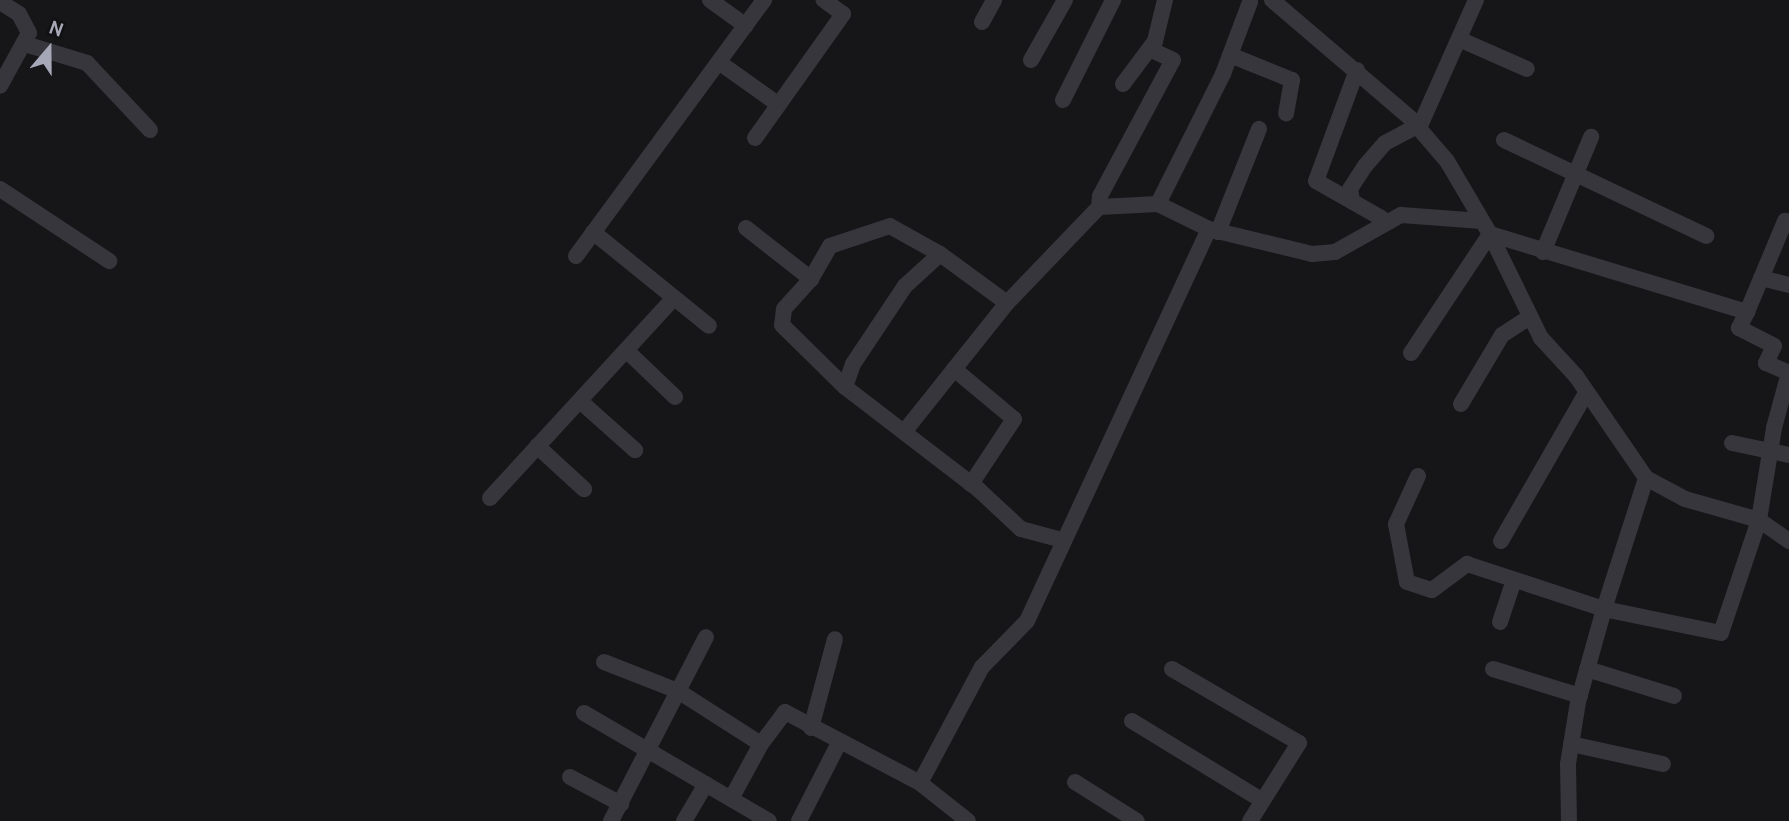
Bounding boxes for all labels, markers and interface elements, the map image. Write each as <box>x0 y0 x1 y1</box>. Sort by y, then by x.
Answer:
north arrow <box>14 14 84 84</box>
text: N <box>46 16 67 42</box>

